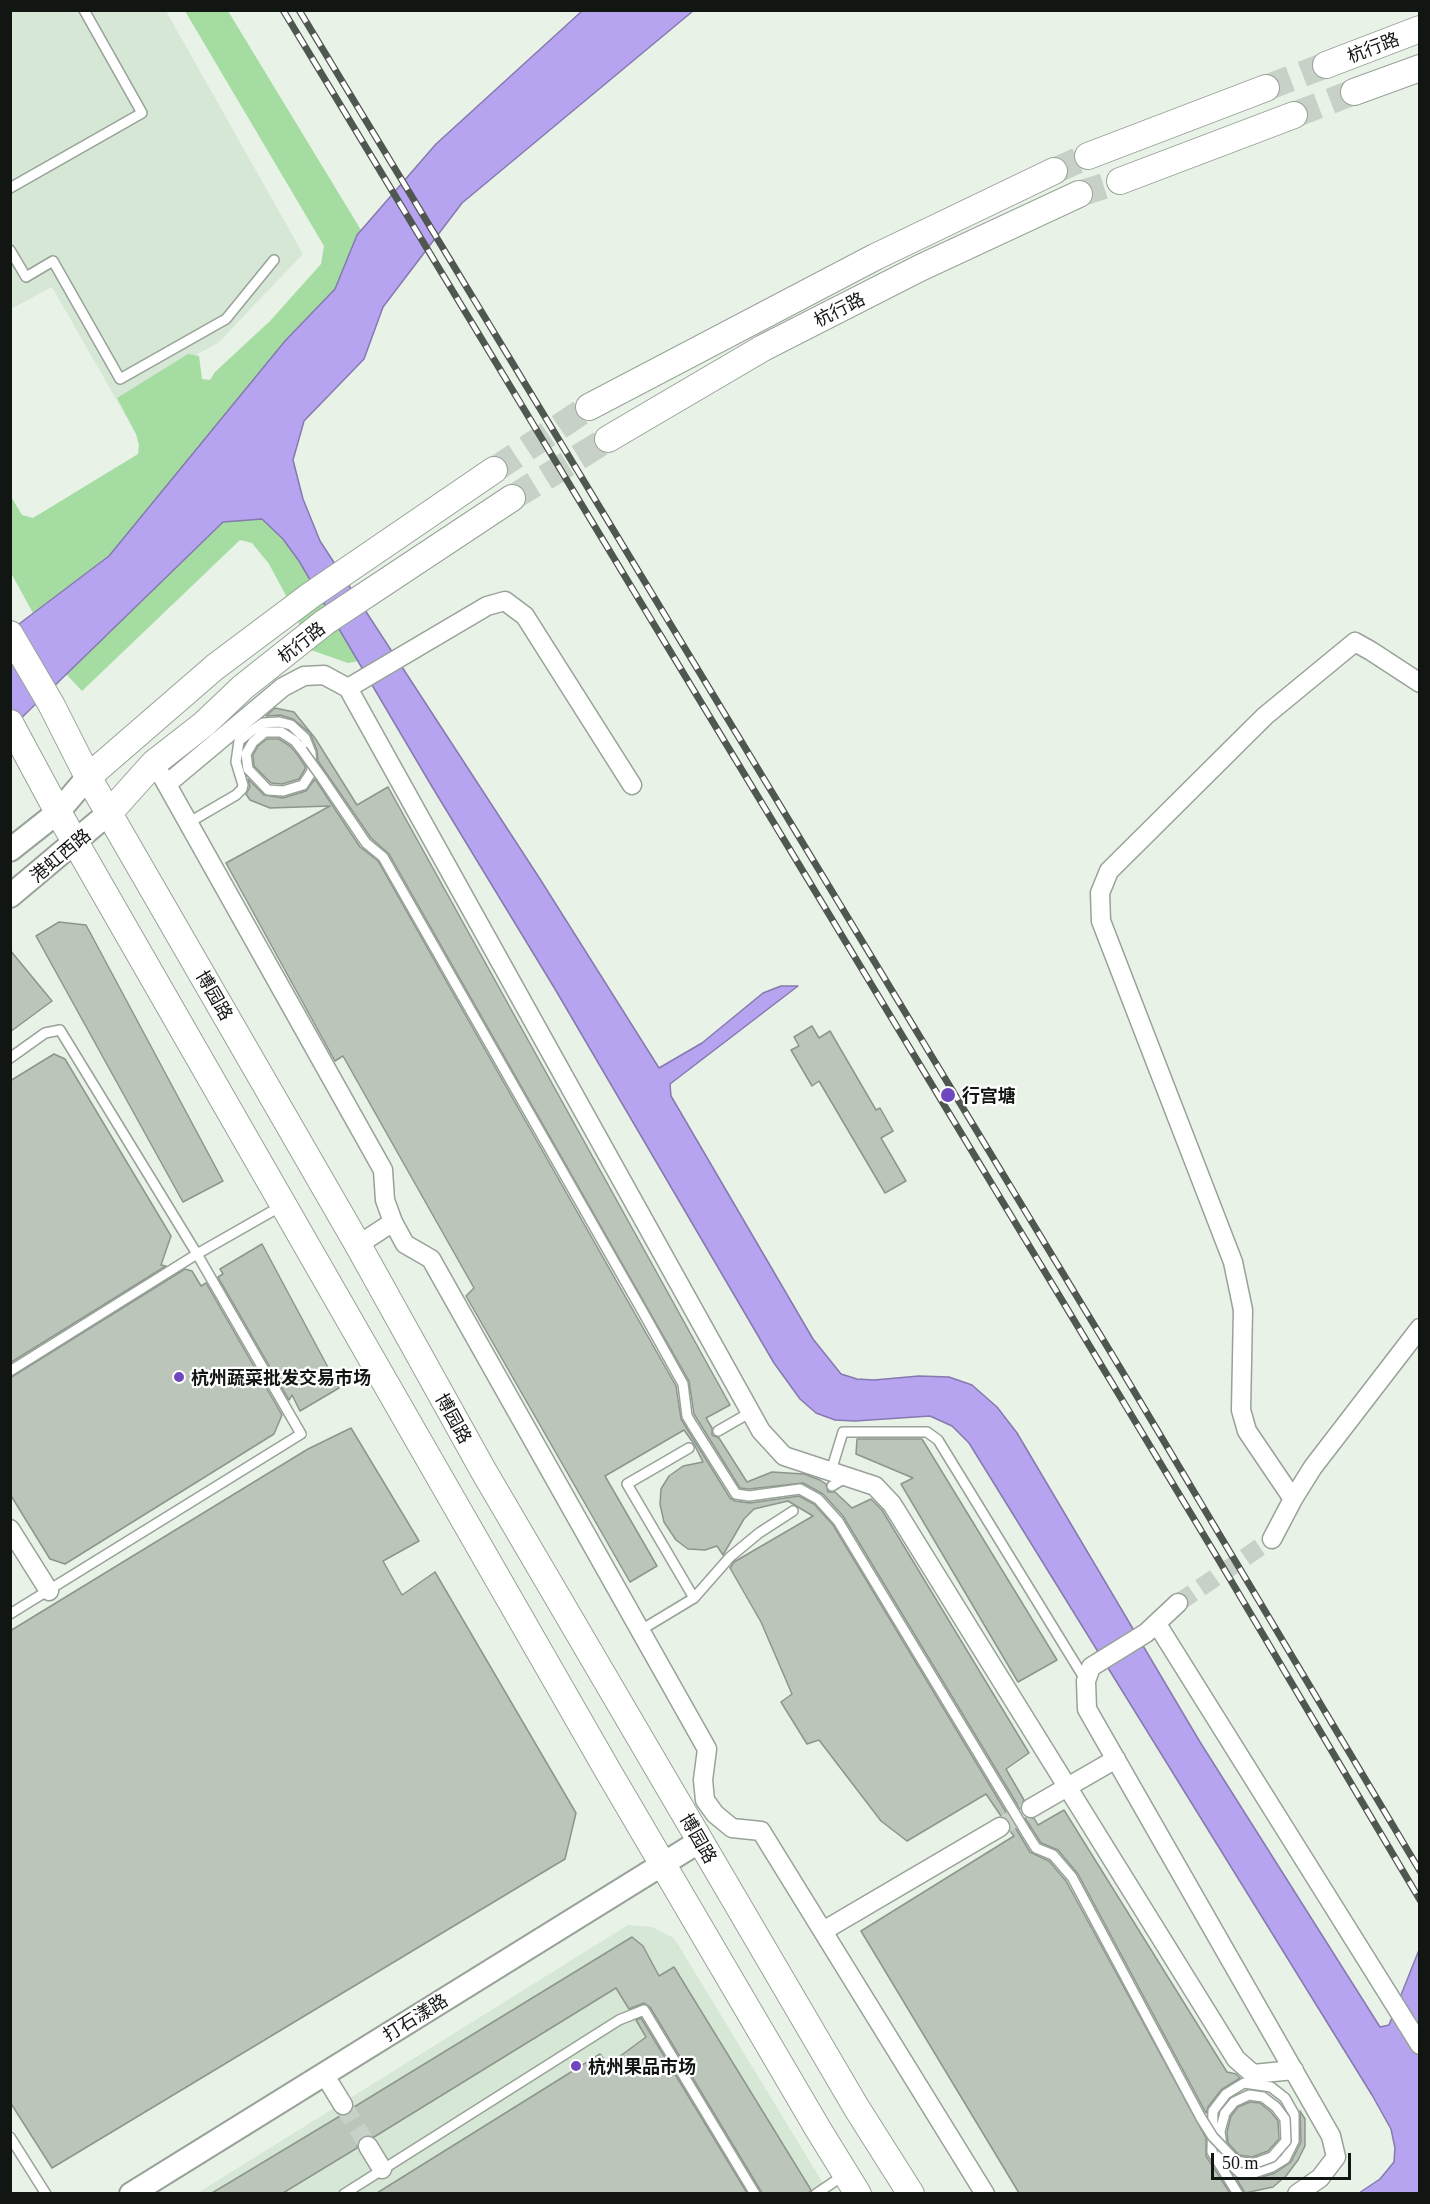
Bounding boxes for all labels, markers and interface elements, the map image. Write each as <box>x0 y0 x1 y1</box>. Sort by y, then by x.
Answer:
street label: 杭行路 <box>1344 27 1402 67</box>
street label: 杭行路 <box>810 287 868 331</box>
street label: 杭行路 <box>273 617 329 667</box>
street label: 港虹西路 <box>25 824 95 886</box>
street label: 博园路 <box>192 966 238 1024</box>
place label: 行宫塘 <box>962 1084 1016 1106</box>
marker: 行宫塘 <box>939 1086 957 1104</box>
place label: 杭州蔬菜批发交易市场 <box>191 1366 371 1388</box>
marker: 杭州蔬菜批发交易市场 <box>172 1370 186 1384</box>
street label: 博园路 <box>431 1389 477 1447</box>
street label: 博园路 <box>676 1809 722 1867</box>
street label: 打石漾路 <box>379 1989 451 2045</box>
place label: 杭州果品市场 <box>588 2055 696 2077</box>
marker: 杭州果品市场 <box>569 2059 583 2073</box>
scale bar <box>1214 2141 1354 2179</box>
text: 50 m <box>1222 2153 1259 2173</box>

